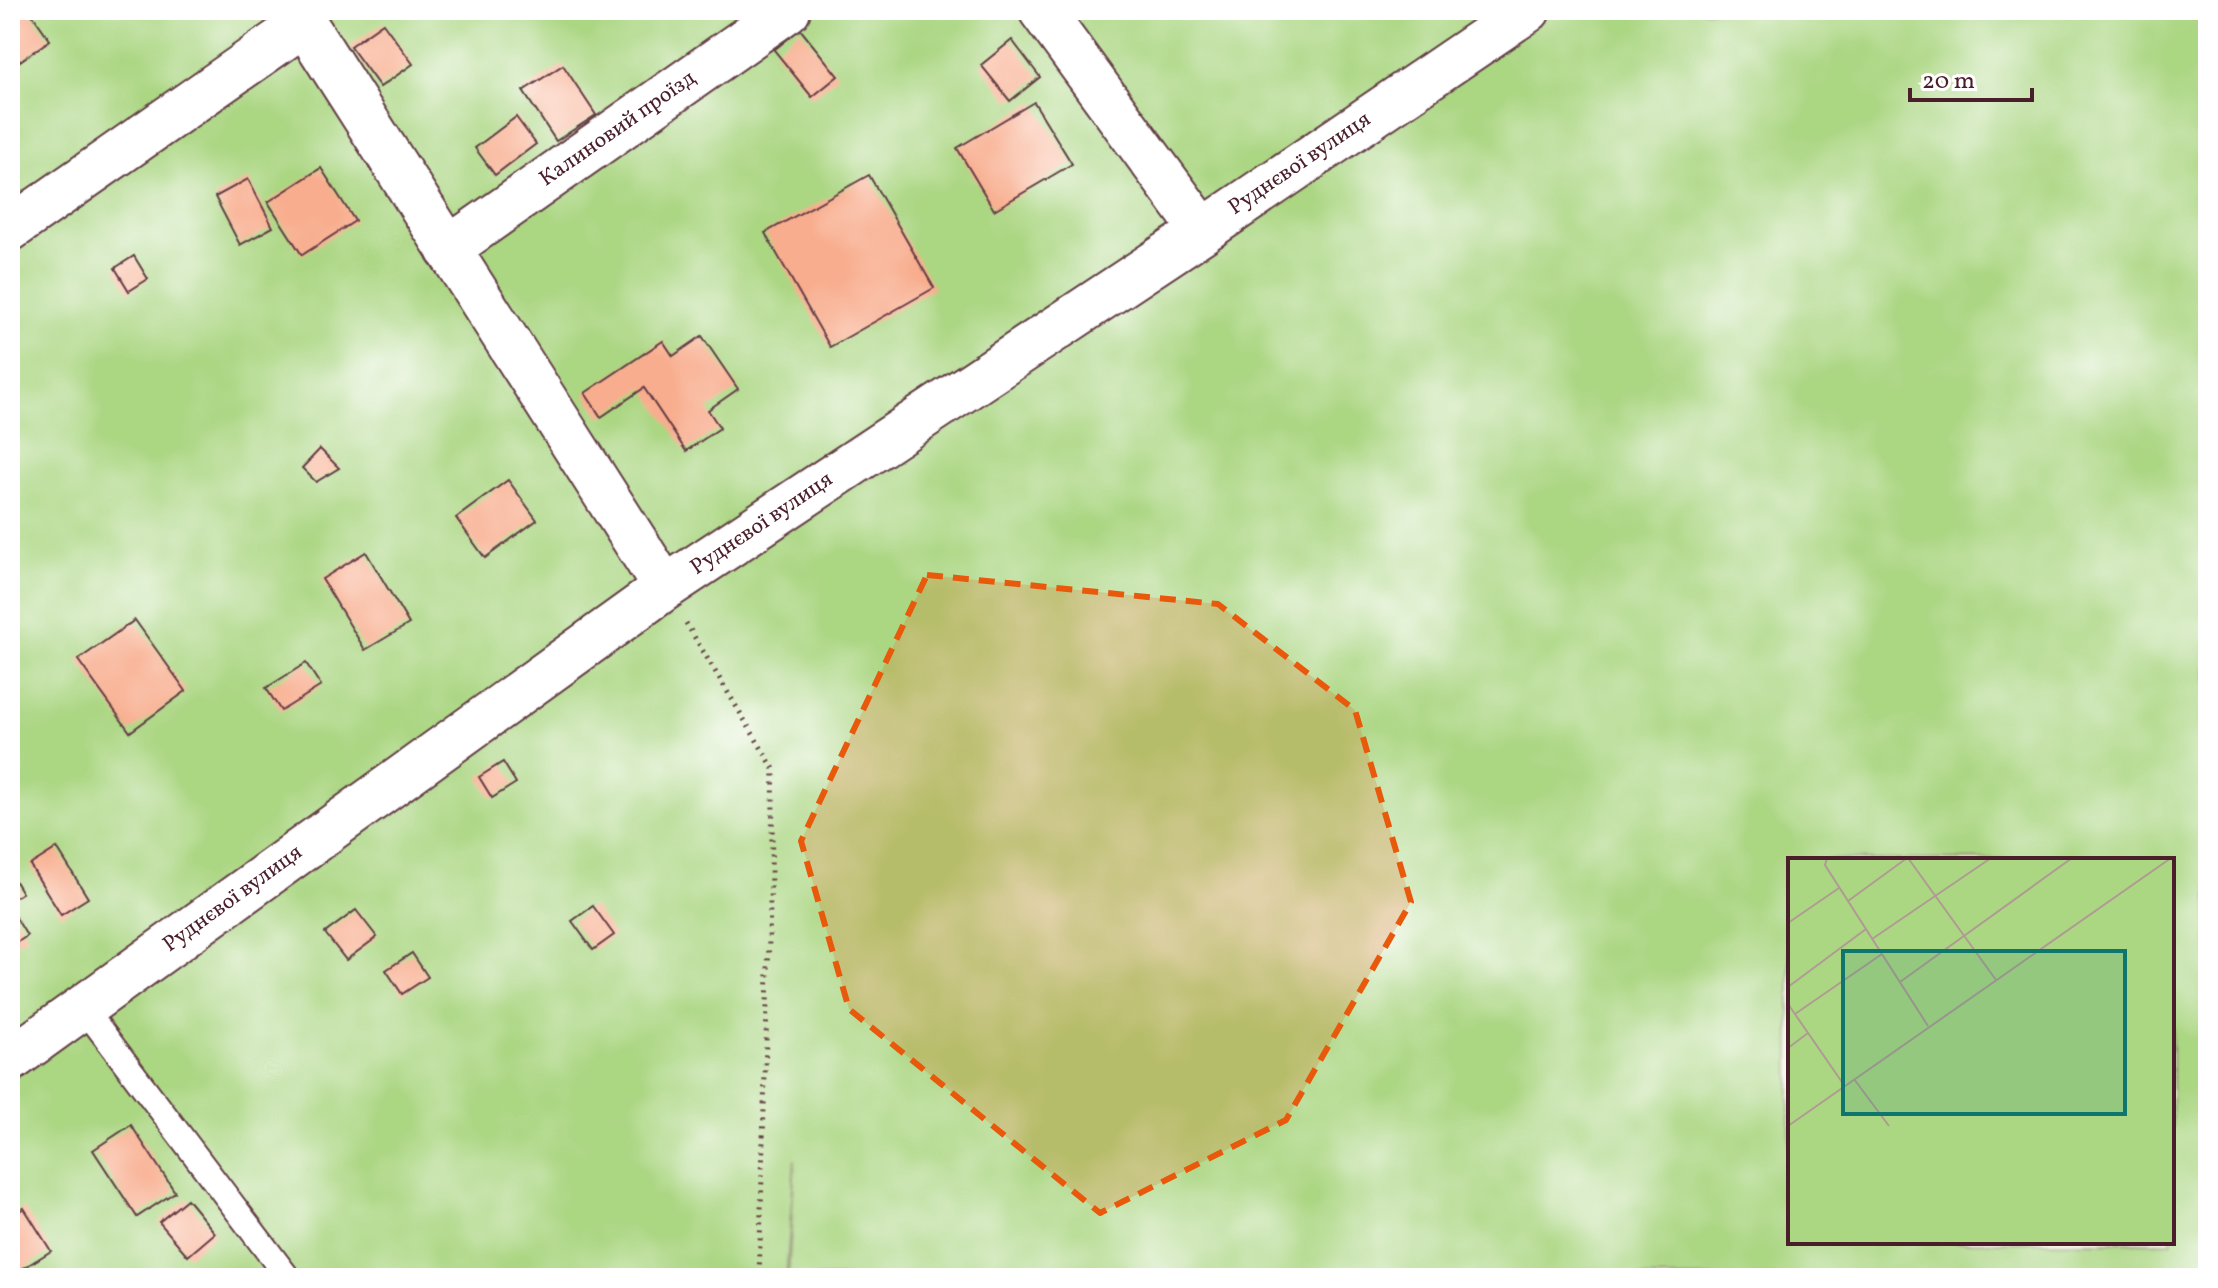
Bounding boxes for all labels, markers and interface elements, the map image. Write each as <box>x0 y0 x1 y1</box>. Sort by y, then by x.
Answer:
scale bar <box>1910 52 2032 102</box>
street label: Калиновий проїзд <box>534 63 703 195</box>
text: 20 m <box>1922 65 1975 99</box>
street label: Руднєвої вулиця <box>1223 105 1377 223</box>
street label: Руднєвої вулиця <box>685 465 839 583</box>
street label: Руднєвої вулиця <box>157 838 309 960</box>
inset map <box>1788 858 2174 1244</box>

